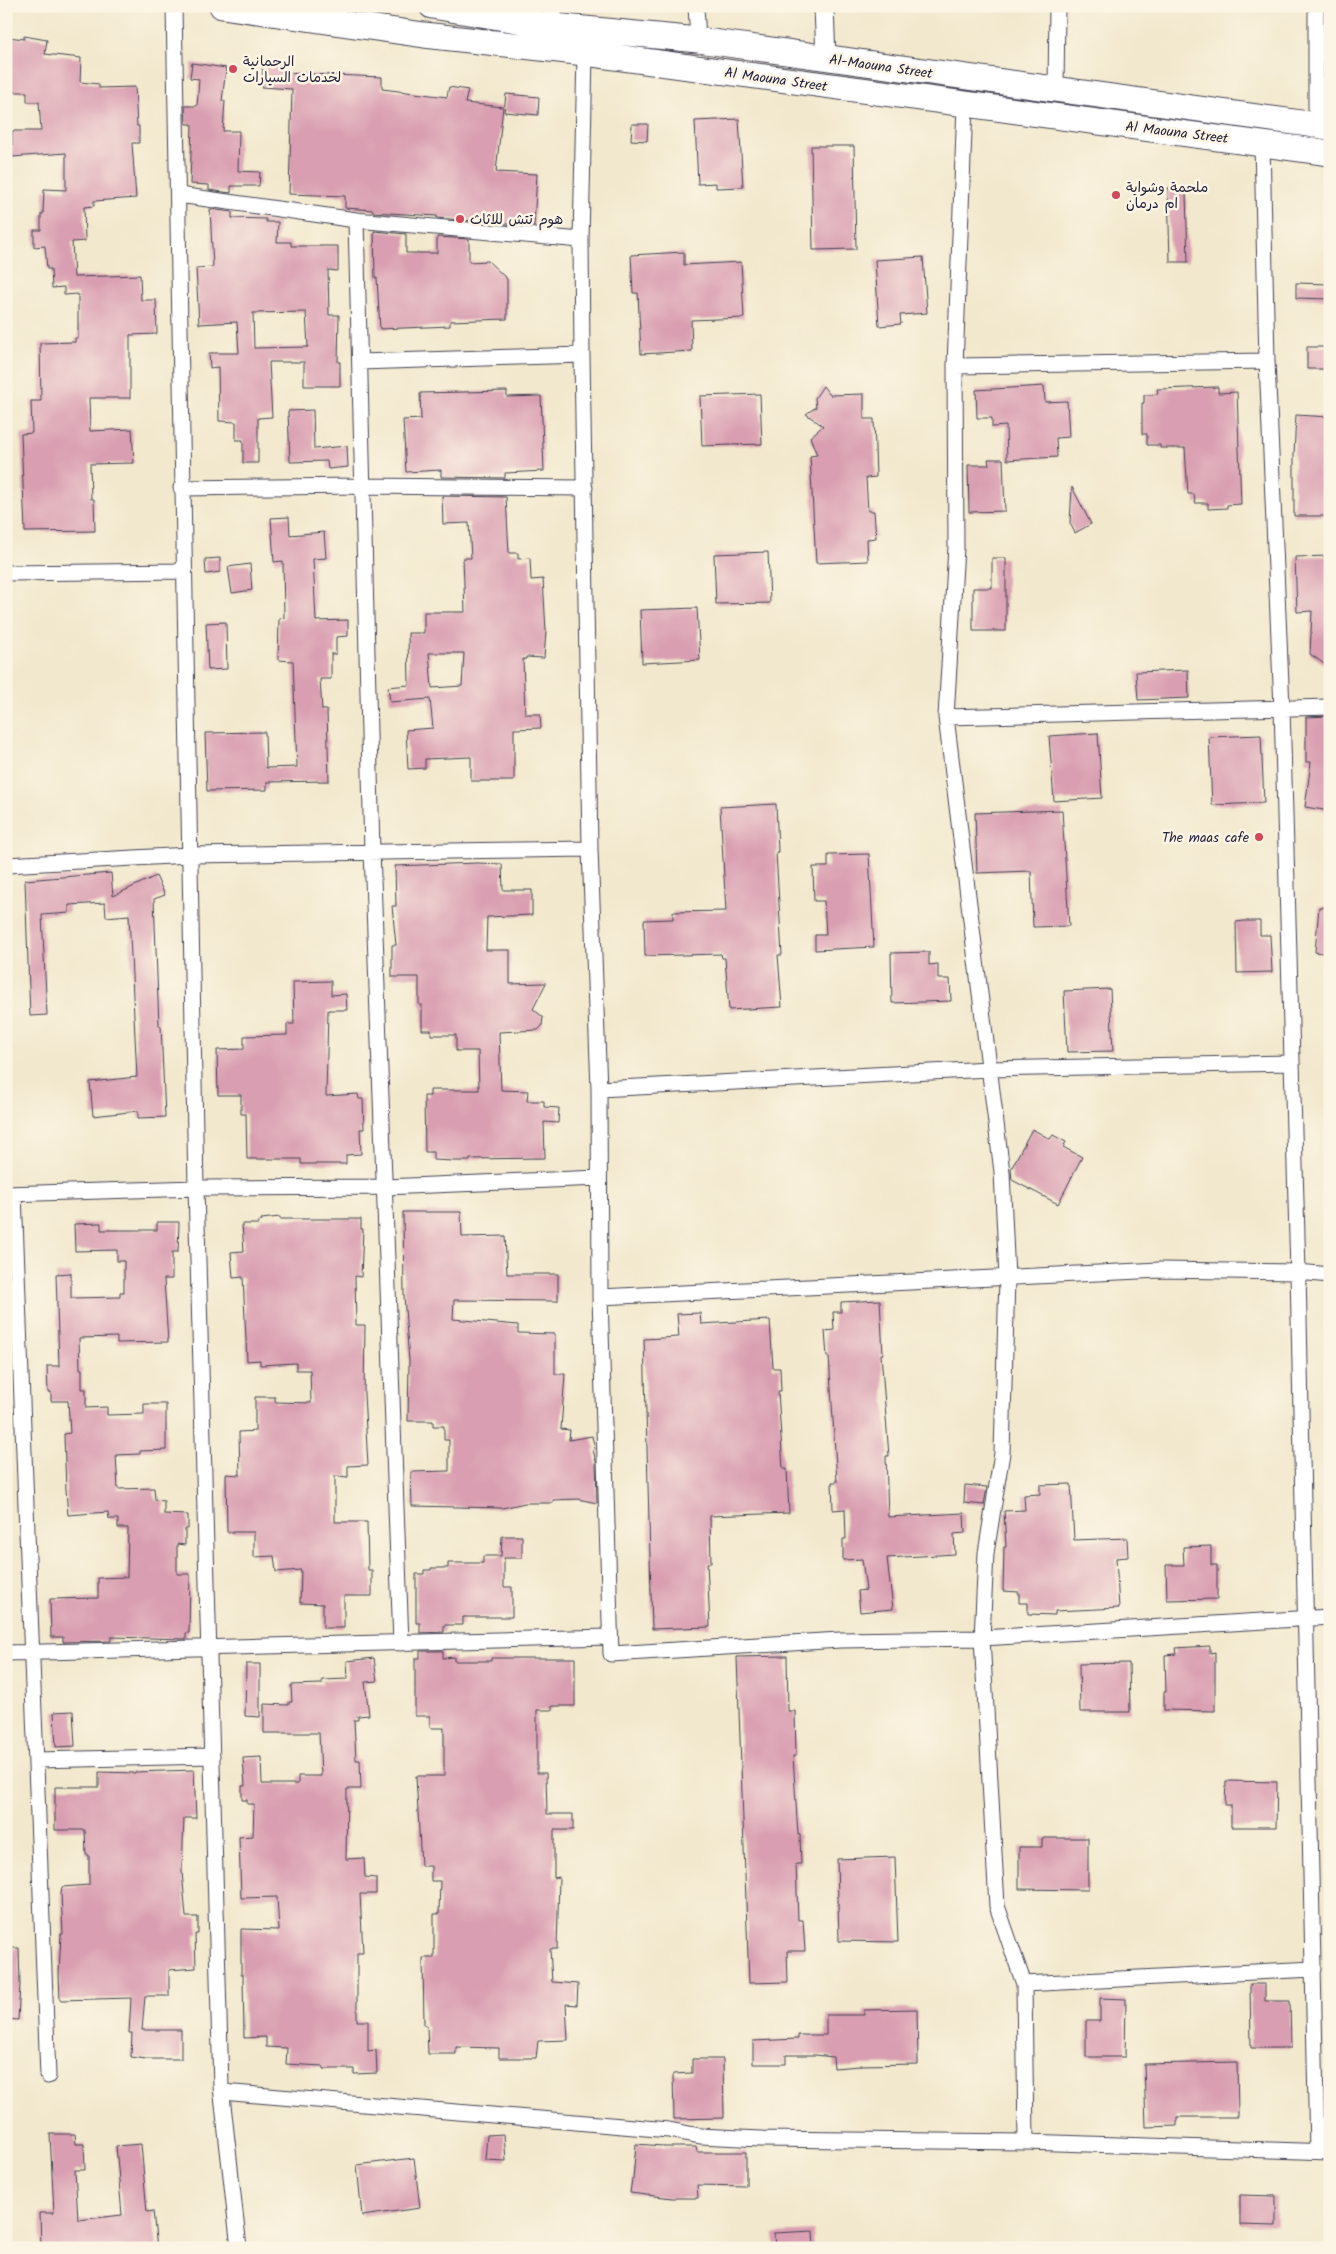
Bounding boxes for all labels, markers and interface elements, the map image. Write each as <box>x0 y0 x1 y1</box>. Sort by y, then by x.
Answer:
street label: Al-Maouna Street <box>828 49 935 85</box>
place label: الرحمانية لخدمات السيارات <box>243 51 341 89</box>
street label: Al Maouna Street <box>723 62 829 98</box>
marker: الرحمانية لخدمات السيارات <box>227 63 239 75</box>
street label: Al Maouna Street <box>1124 116 1230 150</box>
place label: ملحمة وشواية ام درمان <box>1126 177 1208 215</box>
marker: ملحمة وشواية ام درمان <box>1110 189 1122 201</box>
place label: هوم تتش للاثاث <box>470 209 563 231</box>
marker: هوم تتش للاثاث <box>454 213 466 225</box>
place label: The maas cafe <box>1162 827 1250 849</box>
marker: The maas cafe <box>1253 831 1265 843</box>

